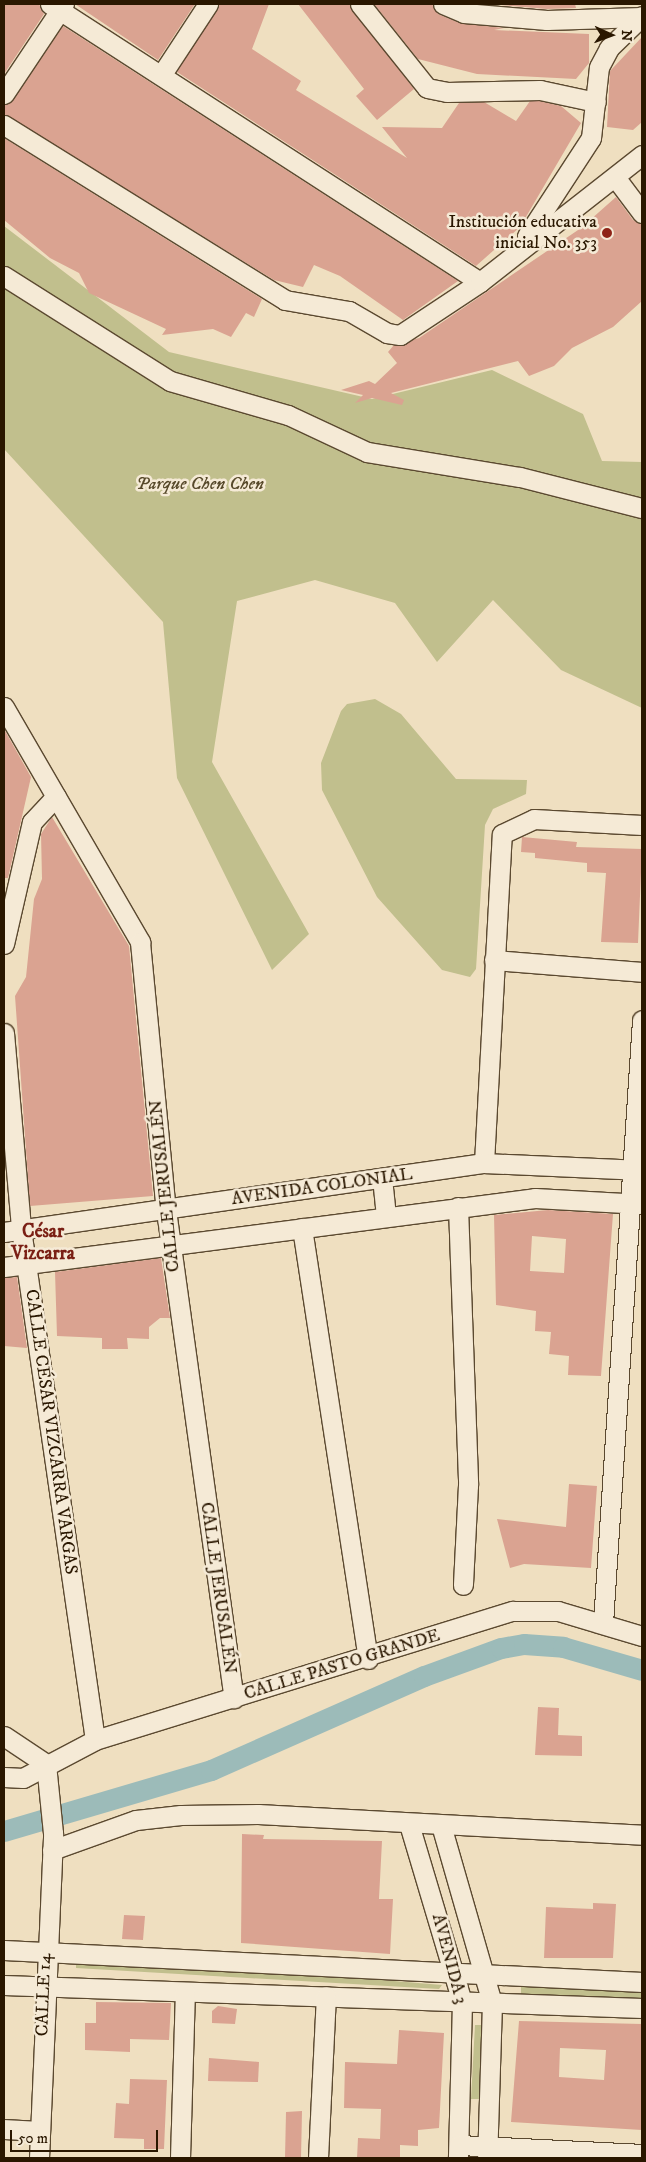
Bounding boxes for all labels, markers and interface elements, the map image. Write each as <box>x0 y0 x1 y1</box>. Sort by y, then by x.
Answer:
north arrow <box>586 10 636 60</box>
text: N <box>617 29 635 42</box>
place label: Institución educativa inicial No. 353 <box>448 212 597 254</box>
marker: Institución educativa inicial No. 353 <box>601 227 613 239</box>
park label: Parque Chen Chen <box>136 473 264 495</box>
street label: CALLE JERUSALÉN <box>145 1099 185 1273</box>
street label: AVENIDA COLONIAL <box>230 1164 414 1210</box>
district label: César Vizcarra <box>11 1221 75 1265</box>
street label: CALLE CÉSAR VIZCARRA VARGAS <box>20 1288 82 1576</box>
street label: CALLE JERUSALÉN <box>195 1501 241 1675</box>
street label: CALLE PASTO GRANDE <box>241 1625 443 1705</box>
street label: AVENIDA 3 <box>427 1912 471 2006</box>
street label: CALLE 14 <box>32 1953 56 2037</box>
scale bar <box>12 2120 160 2152</box>
text: 50 m <box>18 2129 48 2148</box>

